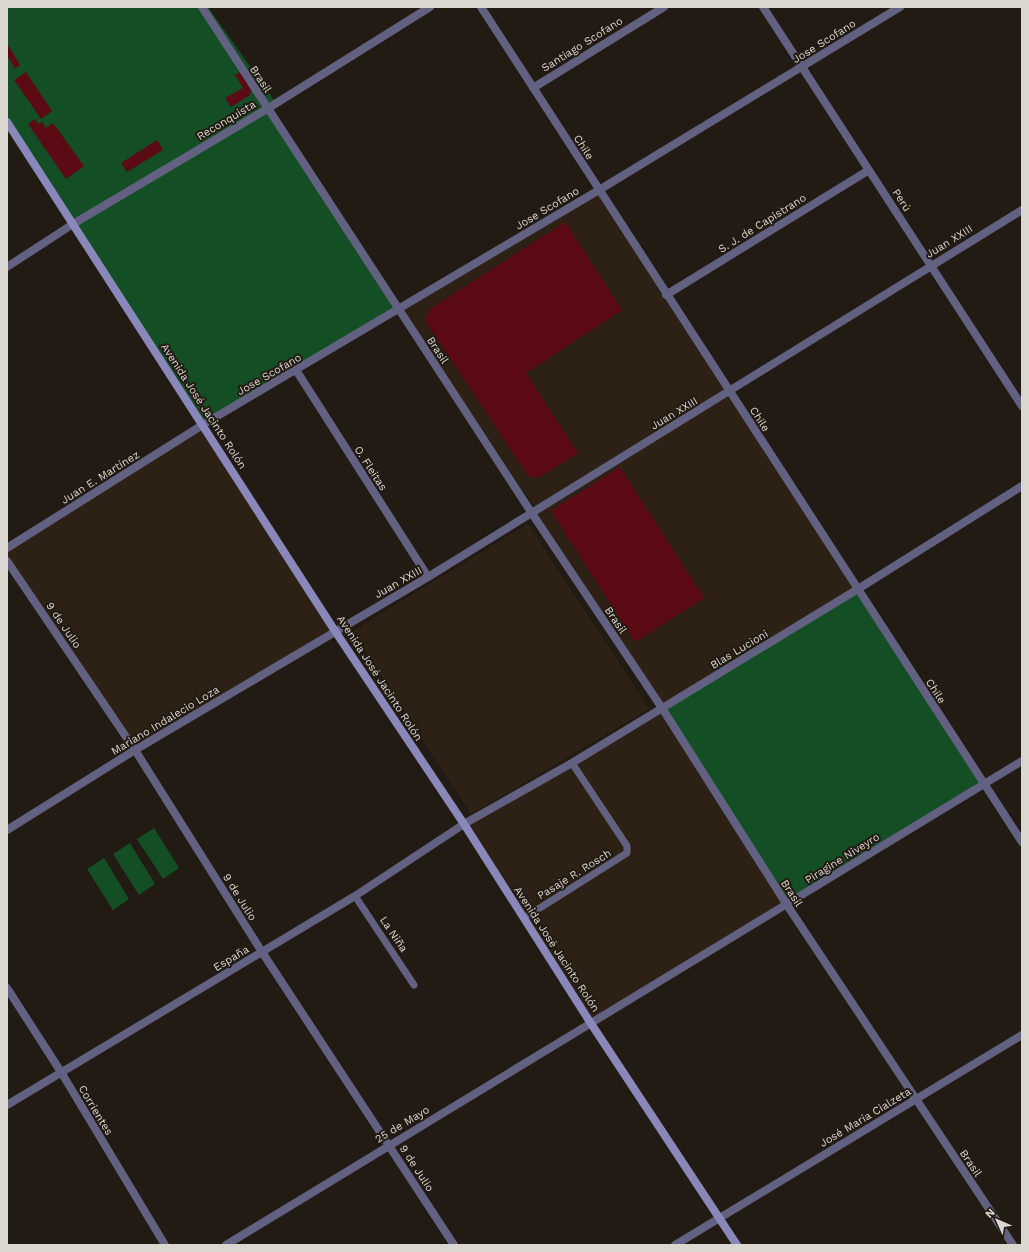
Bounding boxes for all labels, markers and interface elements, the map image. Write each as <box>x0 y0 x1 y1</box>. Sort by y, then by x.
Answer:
street label: Santiago Scofano <box>539 14 625 75</box>
street label: Jose Scofano <box>790 17 858 66</box>
street label: Brasil <box>247 63 274 96</box>
street label: Reconquista <box>194 98 258 143</box>
street label: Chile <box>571 132 596 162</box>
street label: Jose Scofano <box>513 184 581 233</box>
street label: Perú <box>890 187 914 214</box>
street label: S. J. de Capistrano <box>716 191 809 256</box>
street label: Juan XXIII <box>924 222 975 261</box>
street label: Brasil <box>424 334 451 367</box>
street label: Avenida José Jacinto Rolón <box>158 341 249 471</box>
street label: Jose Scofano <box>235 351 304 398</box>
street label: Juan XXIII <box>648 394 700 433</box>
street label: Chile <box>747 404 772 434</box>
street label: O. Fleitas <box>351 444 390 493</box>
street label: Juan E. Martínez <box>59 448 142 507</box>
street label: Juan XXIII <box>372 564 424 601</box>
street label: 9 de Julio <box>43 600 84 651</box>
street label: Brasil <box>602 604 630 637</box>
street label: Avenida José Jacinto Rolón <box>334 613 425 743</box>
street label: Blas Lucioni <box>708 627 771 672</box>
street label: Chile <box>923 676 948 706</box>
street label: Mariano Indalecio Loza <box>109 683 222 758</box>
street label: Piragine Niveyro <box>803 830 882 887</box>
street label: Pasaje R. Rosch <box>535 847 614 902</box>
street label: 9 de Julio <box>220 871 259 923</box>
street label: Brasil <box>778 877 805 910</box>
street label: Avenida José Jacinto Rolón <box>511 884 602 1014</box>
street label: La Niña <box>377 914 410 955</box>
street label: España <box>211 943 251 974</box>
street label: Corrientes <box>76 1083 116 1138</box>
street label: José María Cialzeta <box>817 1085 913 1150</box>
street label: 25 de Mayo <box>373 1103 432 1146</box>
street label: 9 de Julio <box>397 1142 436 1194</box>
street label: Brasil <box>957 1147 985 1180</box>
north arrow <box>977 1200 1017 1240</box>
text: N <box>983 1206 998 1221</box>

